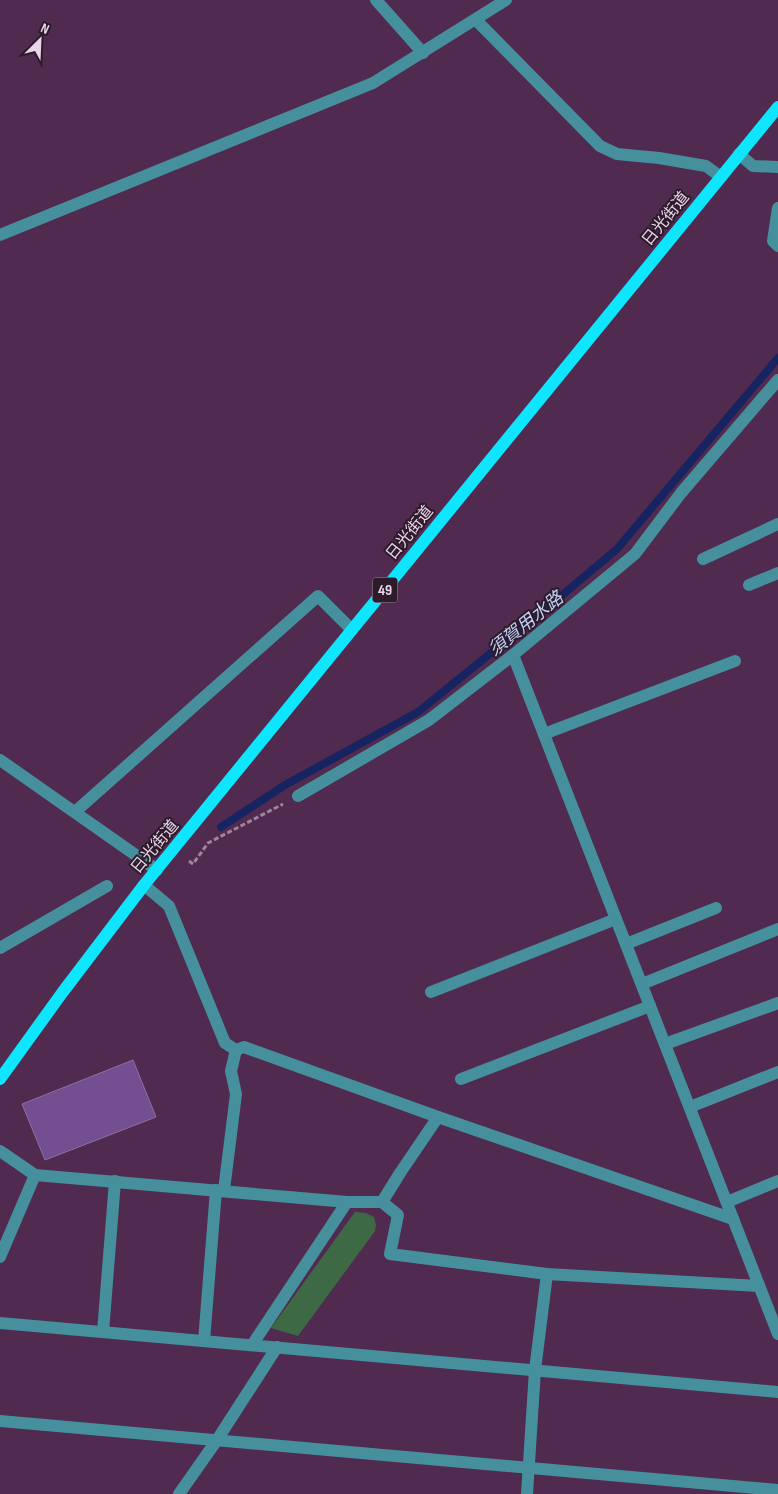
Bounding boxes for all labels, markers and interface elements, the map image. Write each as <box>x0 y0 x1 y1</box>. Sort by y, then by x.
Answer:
north arrow <box>15 15 65 65</box>
text: N <box>38 19 52 38</box>
street label: 日光街道 <box>638 188 694 250</box>
street label: 日光街道 <box>382 502 438 564</box>
road number: 49 <box>372 578 398 602</box>
water label: 須賀用水路 <box>484 586 569 660</box>
street label: 日光街道 <box>127 816 183 878</box>

